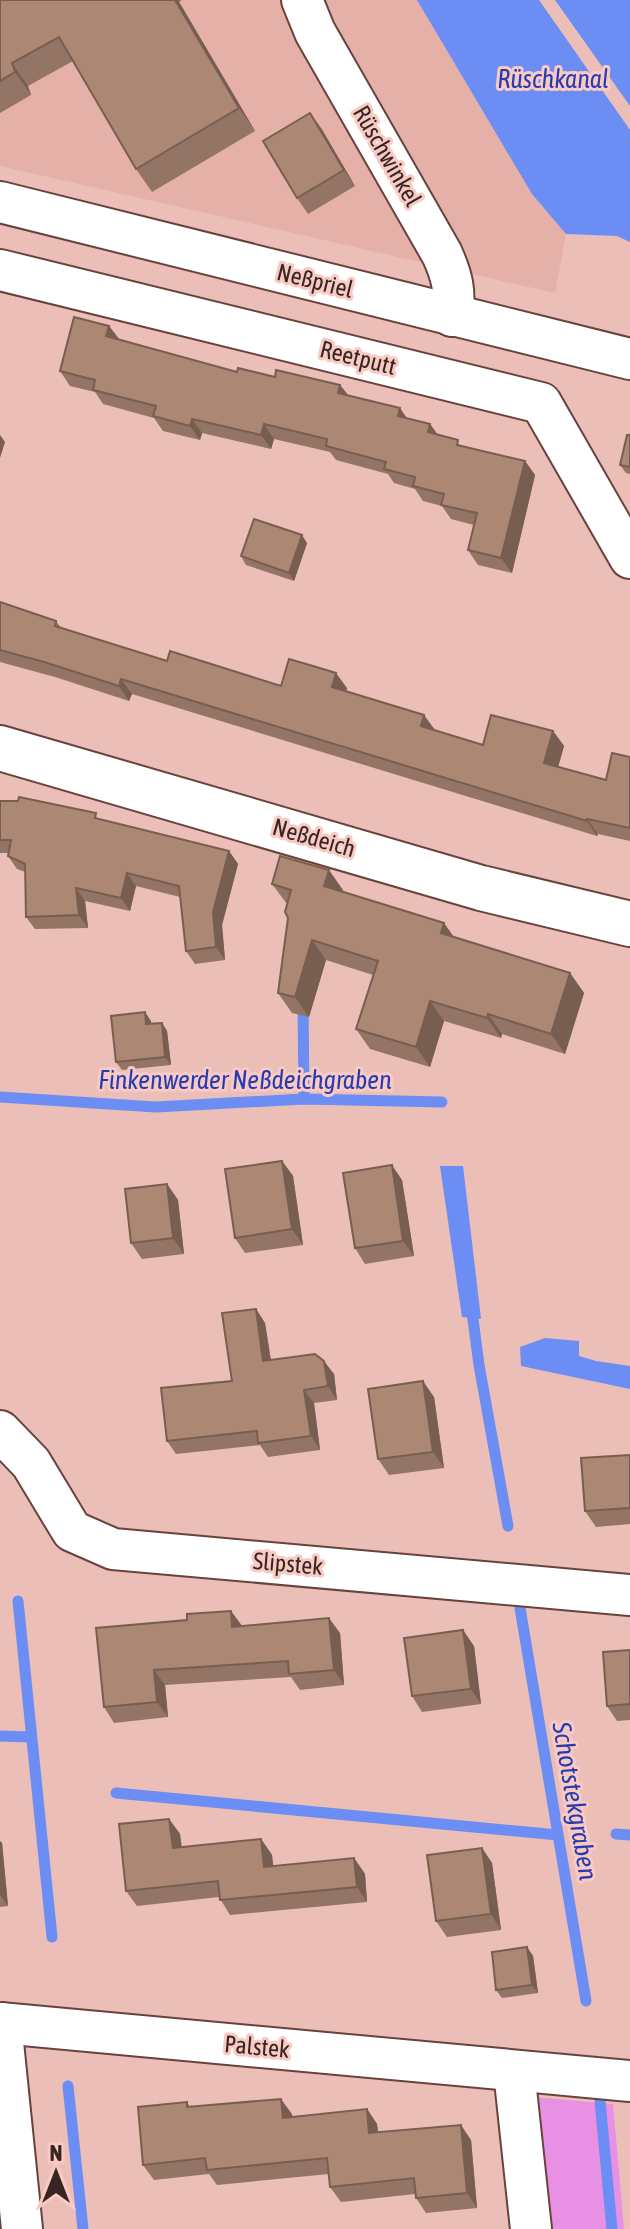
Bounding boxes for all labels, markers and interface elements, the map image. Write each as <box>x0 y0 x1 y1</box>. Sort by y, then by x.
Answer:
water label: Rüschkanal <box>497 64 609 94</box>
street label: Rüschwinkel <box>348 101 427 211</box>
street label: Neßpriel <box>274 258 357 303</box>
street label: Reetputt <box>317 335 399 380</box>
street label: Neßdeich <box>270 813 359 862</box>
water label: Finkenwerder Neßdeichgraben <box>98 1065 392 1095</box>
street label: Slipstek <box>252 1547 324 1580</box>
water label: Schotstekgraben <box>546 1719 604 1883</box>
street label: Palstek <box>223 2030 291 2063</box>
north arrow <box>16 2133 96 2213</box>
text: N <box>50 2140 62 2166</box>

